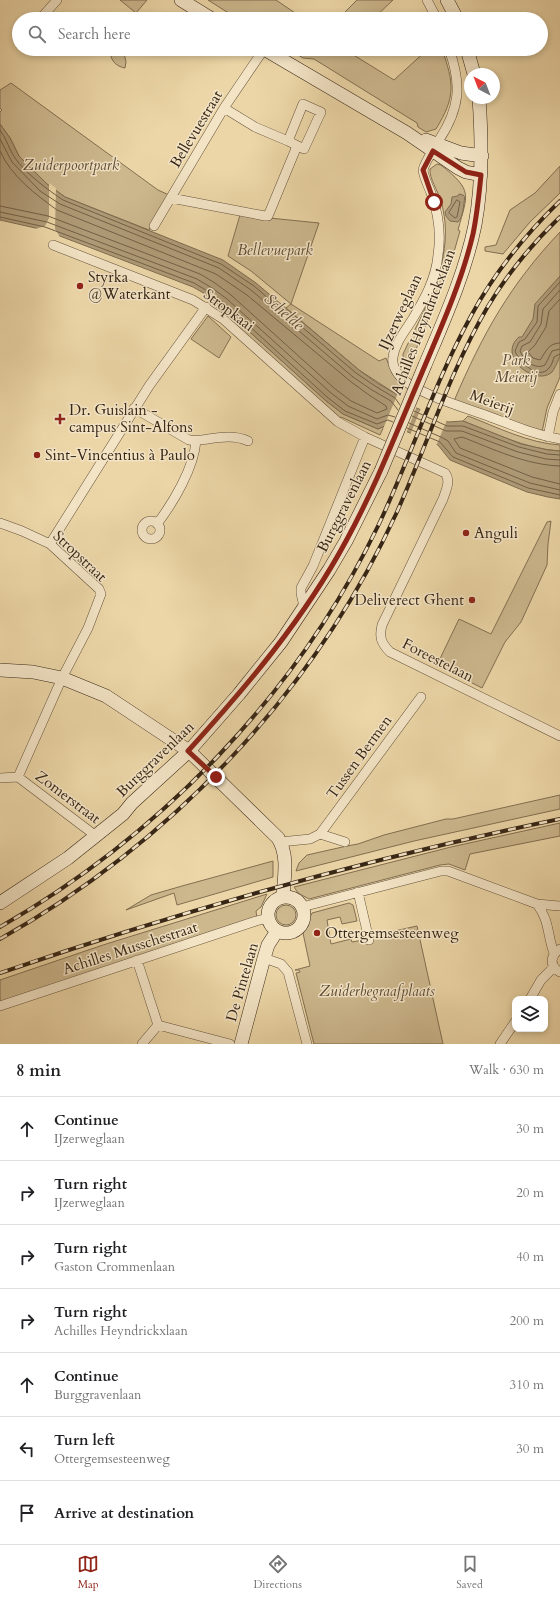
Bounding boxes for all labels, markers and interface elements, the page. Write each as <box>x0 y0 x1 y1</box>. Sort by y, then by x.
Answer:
search box <box>12 12 548 56</box>
icon: search <box>26 23 48 45</box>
text: Search here <box>58 24 131 44</box>
north arrow <box>464 68 500 104</box>
street label: Bellevuestraat <box>165 86 227 171</box>
park label: Zuiderpoortpark <box>23 155 120 175</box>
route start <box>425 193 443 211</box>
park label: Bellevuepark <box>237 240 313 260</box>
street label: Achilles Heyndrickxlaan <box>386 246 460 398</box>
place label: Styrka @Waterkant <box>88 267 171 304</box>
street label: IJzerweglaan <box>374 270 427 353</box>
marker: Styrka @Waterkant <box>75 281 85 291</box>
street label: Stropkaai <box>199 284 259 336</box>
water label: Schelde <box>259 289 309 336</box>
park label: Park Meierij <box>495 350 538 387</box>
street label: Meierij <box>467 385 517 419</box>
place label: Dr. Guislain - campus Sint-Alfons <box>69 400 193 437</box>
marker: Dr. Guislain - campus Sint-Alfons <box>54 413 66 425</box>
place label: Sint-Vincentius à Paulo <box>45 445 195 465</box>
marker: Sint-Vincentius à Paulo <box>32 450 42 460</box>
street label: Burggravenlaan <box>312 456 376 555</box>
place label: Anguli <box>474 523 518 543</box>
street label: Stropstraat <box>49 526 111 586</box>
marker: Anguli <box>461 528 471 538</box>
place label: Deliverect Ghent <box>354 590 464 610</box>
marker: Deliverect Ghent <box>467 595 477 605</box>
street label: Foreestelaan <box>399 633 478 687</box>
street label: Tussen Bermen <box>322 711 397 803</box>
street label: Burggravenlaan <box>112 716 199 801</box>
street label: Zomerstraat <box>31 766 105 828</box>
route end <box>207 768 225 786</box>
street label: Achilles Musschestraat <box>60 917 200 979</box>
place label: Ottergemsesteenweg <box>325 923 459 943</box>
marker: Ottergemsesteenweg <box>312 928 322 938</box>
street label: De Pintelaan <box>221 940 263 1024</box>
park label: Zuiderbegraafplaats <box>319 981 435 1001</box>
map controls <box>512 996 548 1032</box>
button: layers <box>512 996 548 1032</box>
text: 8 min <box>16 1059 61 1082</box>
text: Walk · 630 m <box>469 1061 544 1079</box>
text: Continue <box>54 1110 119 1130</box>
icon: ahead <box>16 1118 38 1140</box>
text: 30 m <box>516 1120 544 1138</box>
text: IJzerweglaan <box>54 1130 125 1148</box>
text: Turn right <box>54 1174 127 1194</box>
icon: right <box>16 1182 38 1204</box>
text: 20 m <box>516 1184 544 1202</box>
text: IJzerweglaan <box>54 1194 125 1212</box>
text: Turn right <box>54 1238 127 1258</box>
icon: right <box>16 1246 38 1268</box>
text: 40 m <box>516 1248 544 1266</box>
text: Gaston Crommenlaan <box>54 1258 175 1276</box>
text: Turn right <box>54 1302 127 1322</box>
icon: right <box>16 1310 38 1332</box>
text: 200 m <box>510 1312 544 1330</box>
text: Achilles Heyndrickxlaan <box>54 1322 188 1340</box>
text: Continue <box>54 1366 119 1386</box>
icon: ahead <box>16 1374 38 1396</box>
text: 310 m <box>510 1376 544 1394</box>
text: Burggravenlaan <box>54 1386 141 1404</box>
text: Turn left <box>54 1430 115 1450</box>
icon: left <box>16 1438 38 1460</box>
text: 30 m <box>516 1440 544 1458</box>
text: Ottergemsesteenweg <box>54 1450 170 1468</box>
icon: arrive <box>16 1502 38 1524</box>
text: Arrive at destination <box>54 1503 194 1523</box>
tab: Map <box>77 1553 99 1592</box>
tab: Directions <box>253 1553 302 1592</box>
tab: Saved <box>456 1553 483 1592</box>

